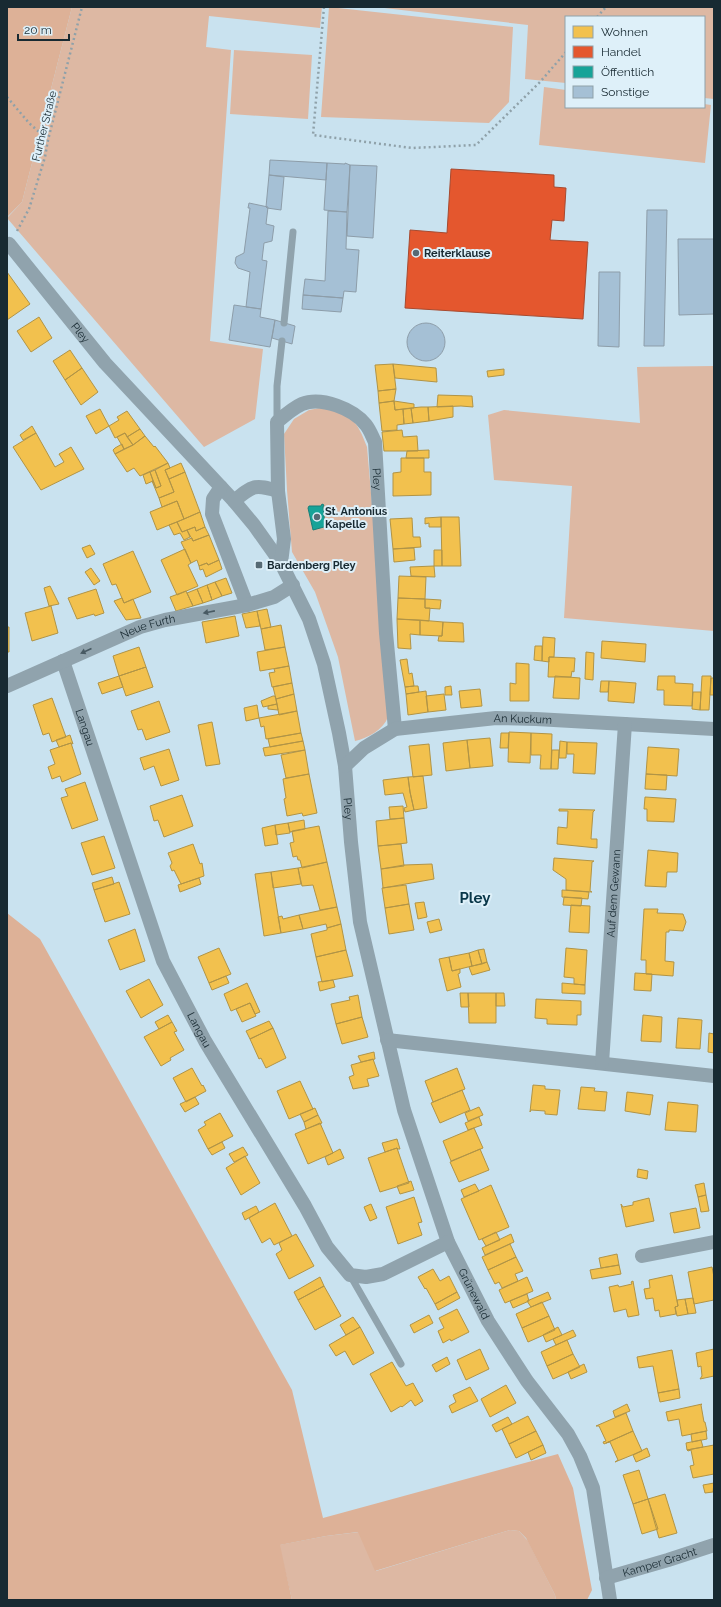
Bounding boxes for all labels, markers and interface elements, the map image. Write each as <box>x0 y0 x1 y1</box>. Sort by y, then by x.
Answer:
scale bar <box>18 16 69 42</box>
legend <box>565 16 705 108</box>
text: 20 m <box>24 23 52 37</box>
text: Wohnen <box>601 25 648 39</box>
text: Handel <box>601 45 642 59</box>
text: Öffentlich <box>601 65 654 79</box>
text: Sonstige <box>601 85 649 99</box>
street label: Further Straße <box>29 89 60 163</box>
place label: Reiterklause <box>424 247 491 260</box>
marker: Reiterklause <box>411 248 421 258</box>
street label: Pley <box>68 320 92 346</box>
street label: Pley <box>370 468 384 491</box>
place label: St. Antonius Kapelle <box>325 505 388 531</box>
marker: St. Antonius Kapelle <box>312 512 322 522</box>
place label: Bardenberg Pley <box>267 559 356 572</box>
marker: Bardenberg Pley <box>254 560 264 570</box>
one-way arrow <box>203 609 215 615</box>
street label: Neue Furth <box>118 612 176 642</box>
one-way arrow <box>80 648 91 654</box>
street label: Langau <box>72 707 97 748</box>
street label: An Kuckum <box>493 712 552 727</box>
street label: Pley <box>341 797 355 820</box>
street label: Auf dem Gewann <box>605 849 623 938</box>
district label: Pley <box>459 889 491 907</box>
street label: Langau <box>184 1010 214 1050</box>
street label: Grünewald <box>455 1266 492 1322</box>
street label: Kamper Gracht <box>621 1545 699 1580</box>

